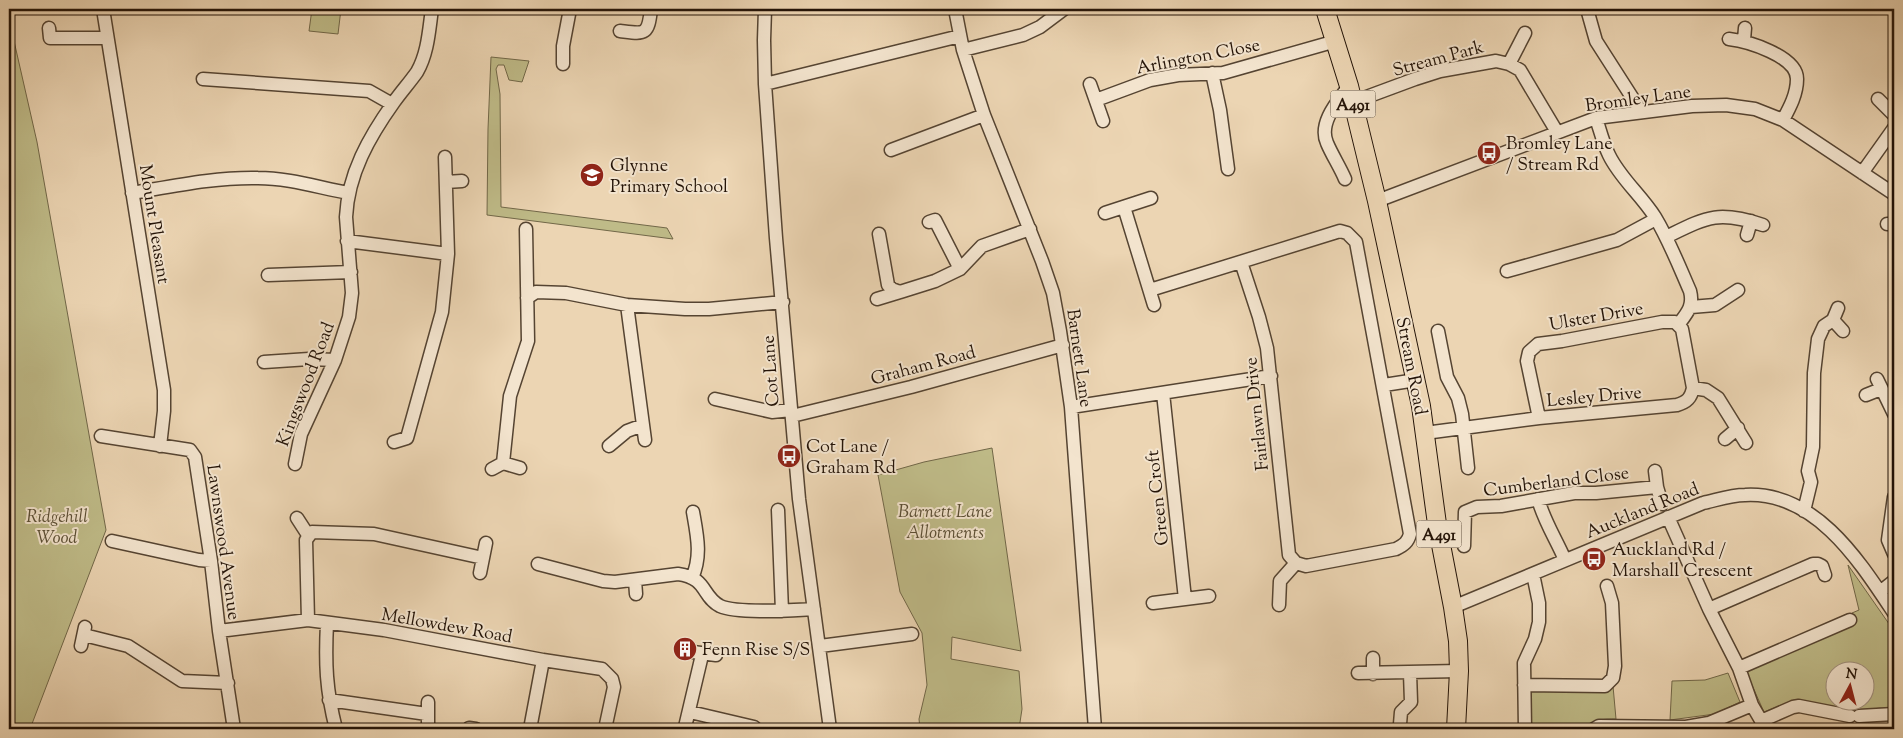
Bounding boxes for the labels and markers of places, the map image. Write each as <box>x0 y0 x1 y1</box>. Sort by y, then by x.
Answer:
place label: Bromley Lane / Stream Rd <box>1506 132 1613 179</box>
bus stop icon: Bromley Lane / Stream Rd <box>1476 140 1502 166</box>
place label: Glynne Primary School <box>610 154 728 201</box>
school or university icon: Glynne Primary School <box>579 162 605 188</box>
place label: Cot Lane / Graham Rd <box>806 435 896 482</box>
bus stop icon: Cot Lane / Graham Rd <box>776 443 802 469</box>
place label: Auckland Rd / Marshall Crescent <box>1612 538 1753 585</box>
bus stop icon: Auckland Rd / Marshall Crescent <box>1581 546 1607 572</box>
building icon: Fenn Rise S/S <box>672 636 698 662</box>
place label: Fenn Rise S/S <box>702 638 810 664</box>

